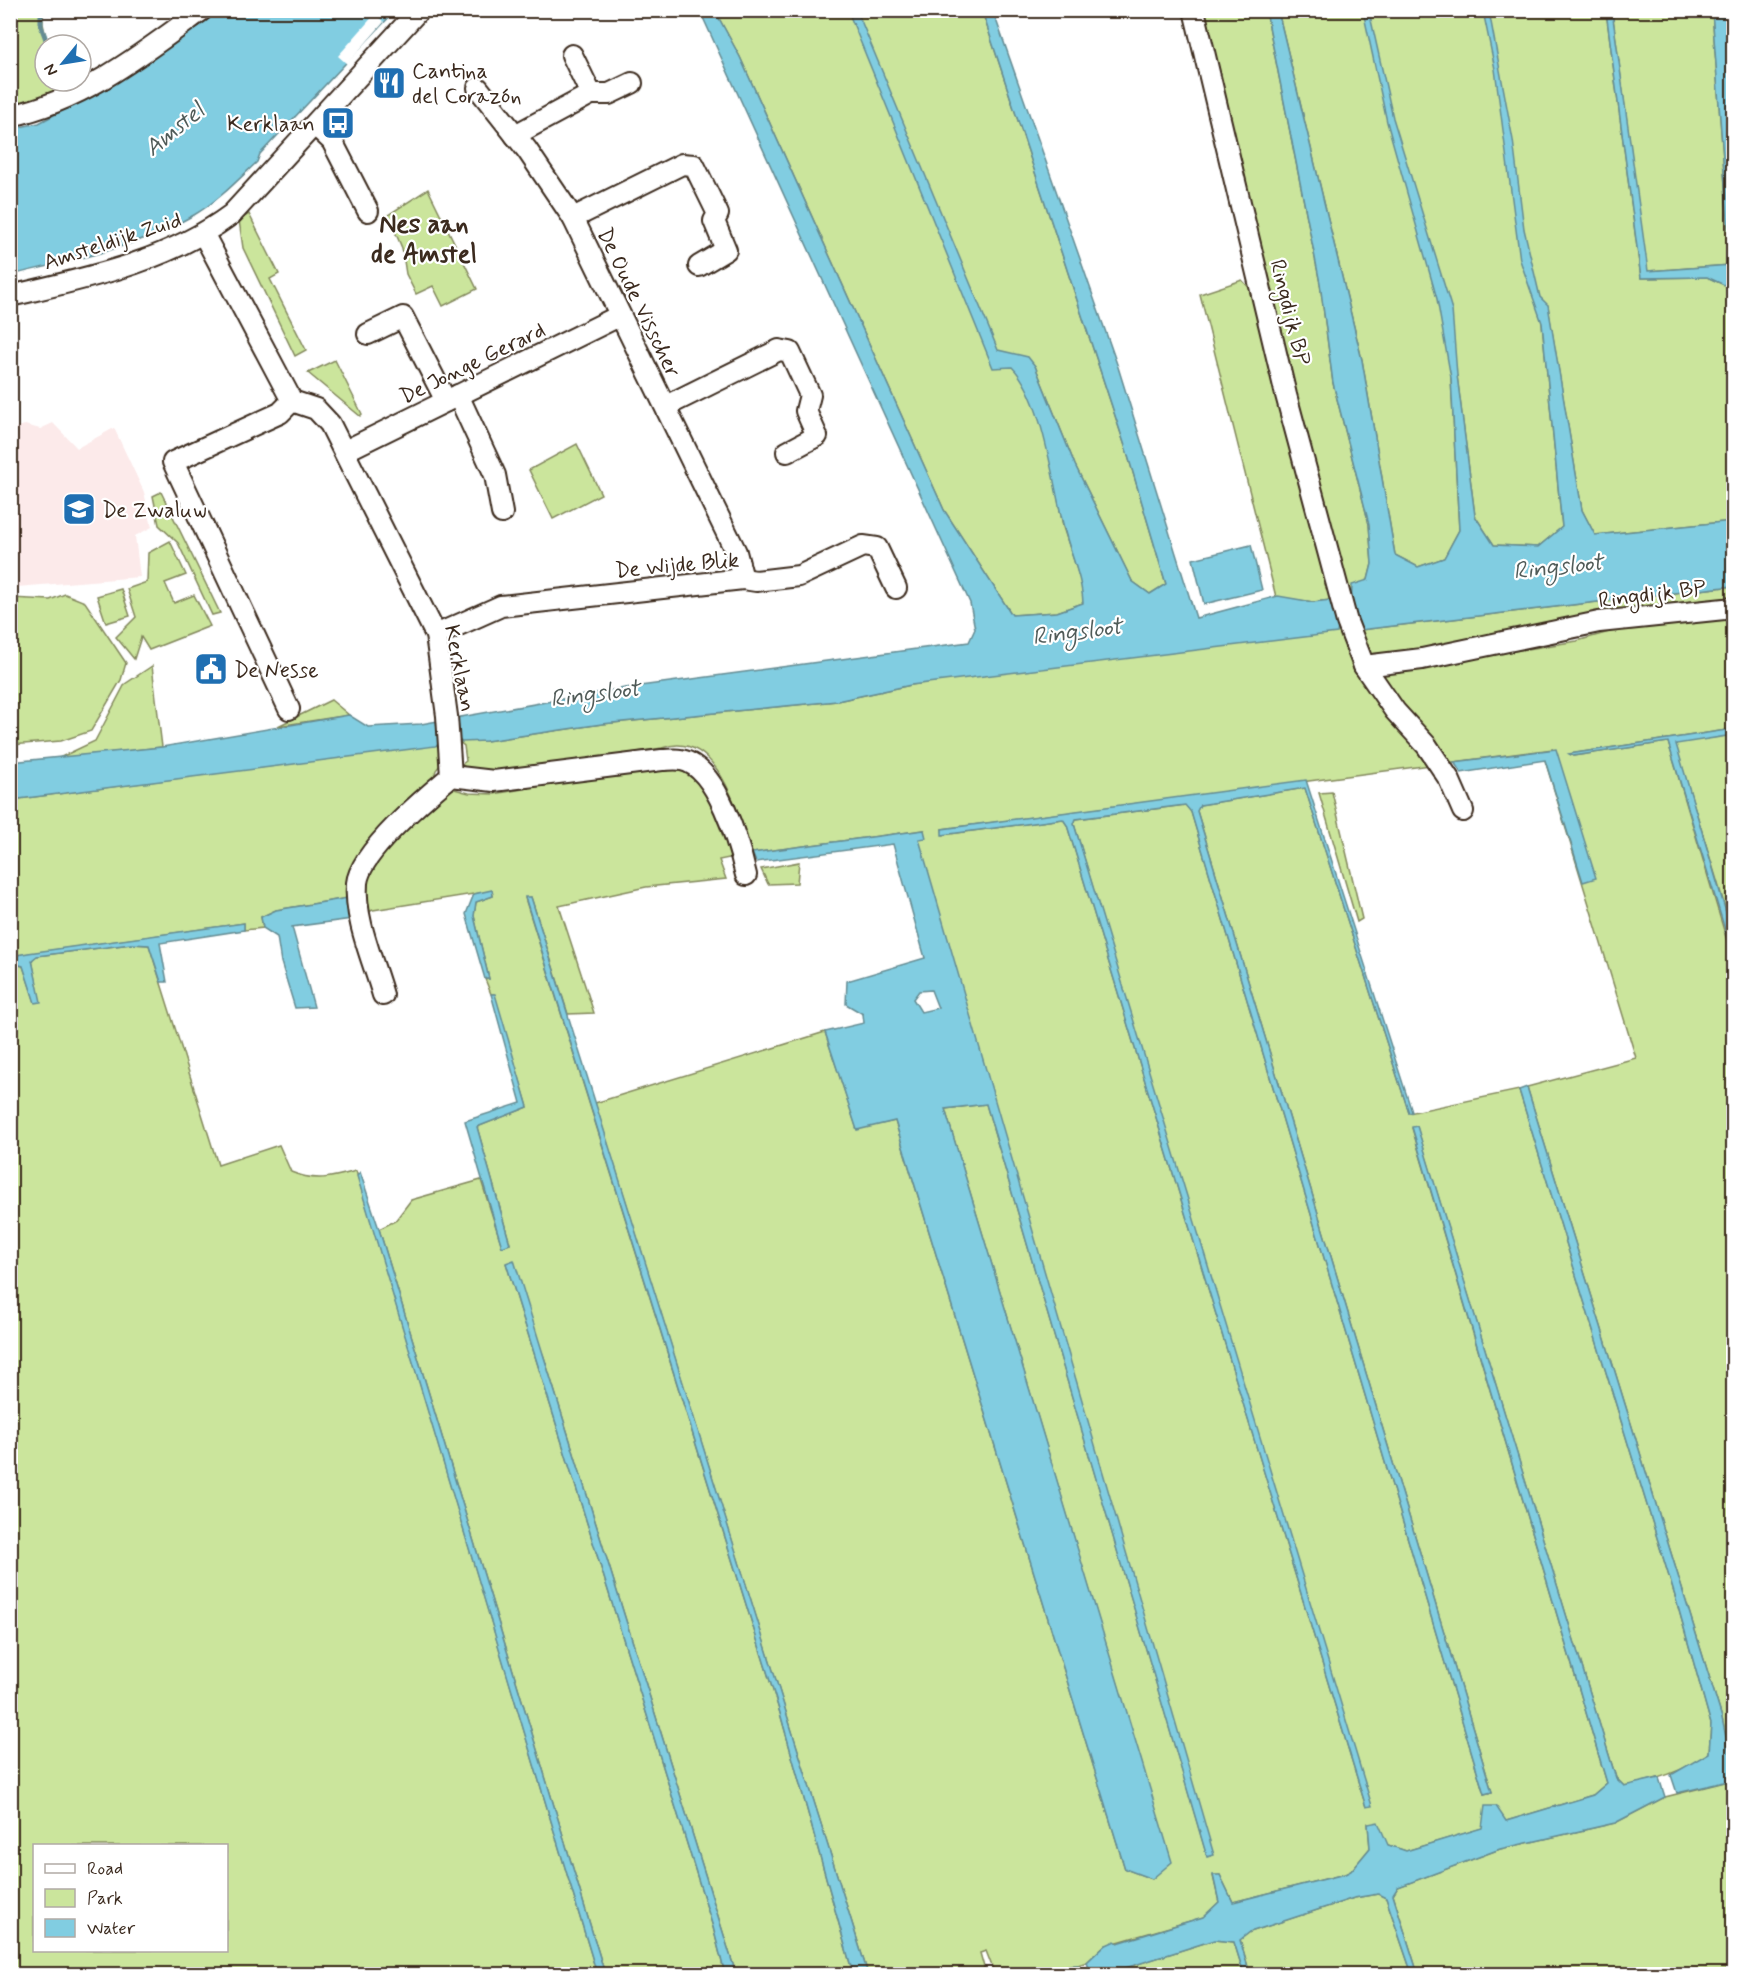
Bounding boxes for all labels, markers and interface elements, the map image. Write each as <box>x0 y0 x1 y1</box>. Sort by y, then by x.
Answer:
north arrow <box>33 33 93 93</box>
place label: Cantina del Corazón <box>412 58 522 111</box>
text: N <box>40 60 63 80</box>
restaurant icon: Cantina del Corazón <box>371 65 407 101</box>
water label: Amstel <box>138 95 213 164</box>
bus stop icon: Kerklaan <box>320 105 356 141</box>
place label: Kerklaan <box>227 111 315 139</box>
street label: Amsteldijk Zuid <box>40 206 185 277</box>
district label: Nes aan de Amstel <box>371 208 477 272</box>
street label: De Oude Visscher <box>590 223 687 382</box>
street label: Ringdijk BP <box>1259 257 1316 369</box>
street label: De Jonge Gerard <box>396 316 551 412</box>
school or university icon: De Zwaluw <box>61 491 97 527</box>
place label: De Zwaluw <box>102 497 207 525</box>
street label: De Wijde Blik <box>614 547 740 585</box>
water label: Ringsloot <box>1512 547 1607 590</box>
street label: Ringdijk BP <box>1597 574 1708 618</box>
water label: Ringsloot <box>1031 611 1127 655</box>
street label: Kerklaan <box>437 623 481 714</box>
public building icon: De Nesse <box>193 651 229 687</box>
place label: De Nesse <box>234 657 319 685</box>
water label: Ringsloot <box>549 673 645 717</box>
legend <box>33 1844 228 1952</box>
text: Road <box>87 1857 123 1881</box>
text: Park <box>87 1887 123 1911</box>
text: Water <box>87 1917 136 1941</box>

